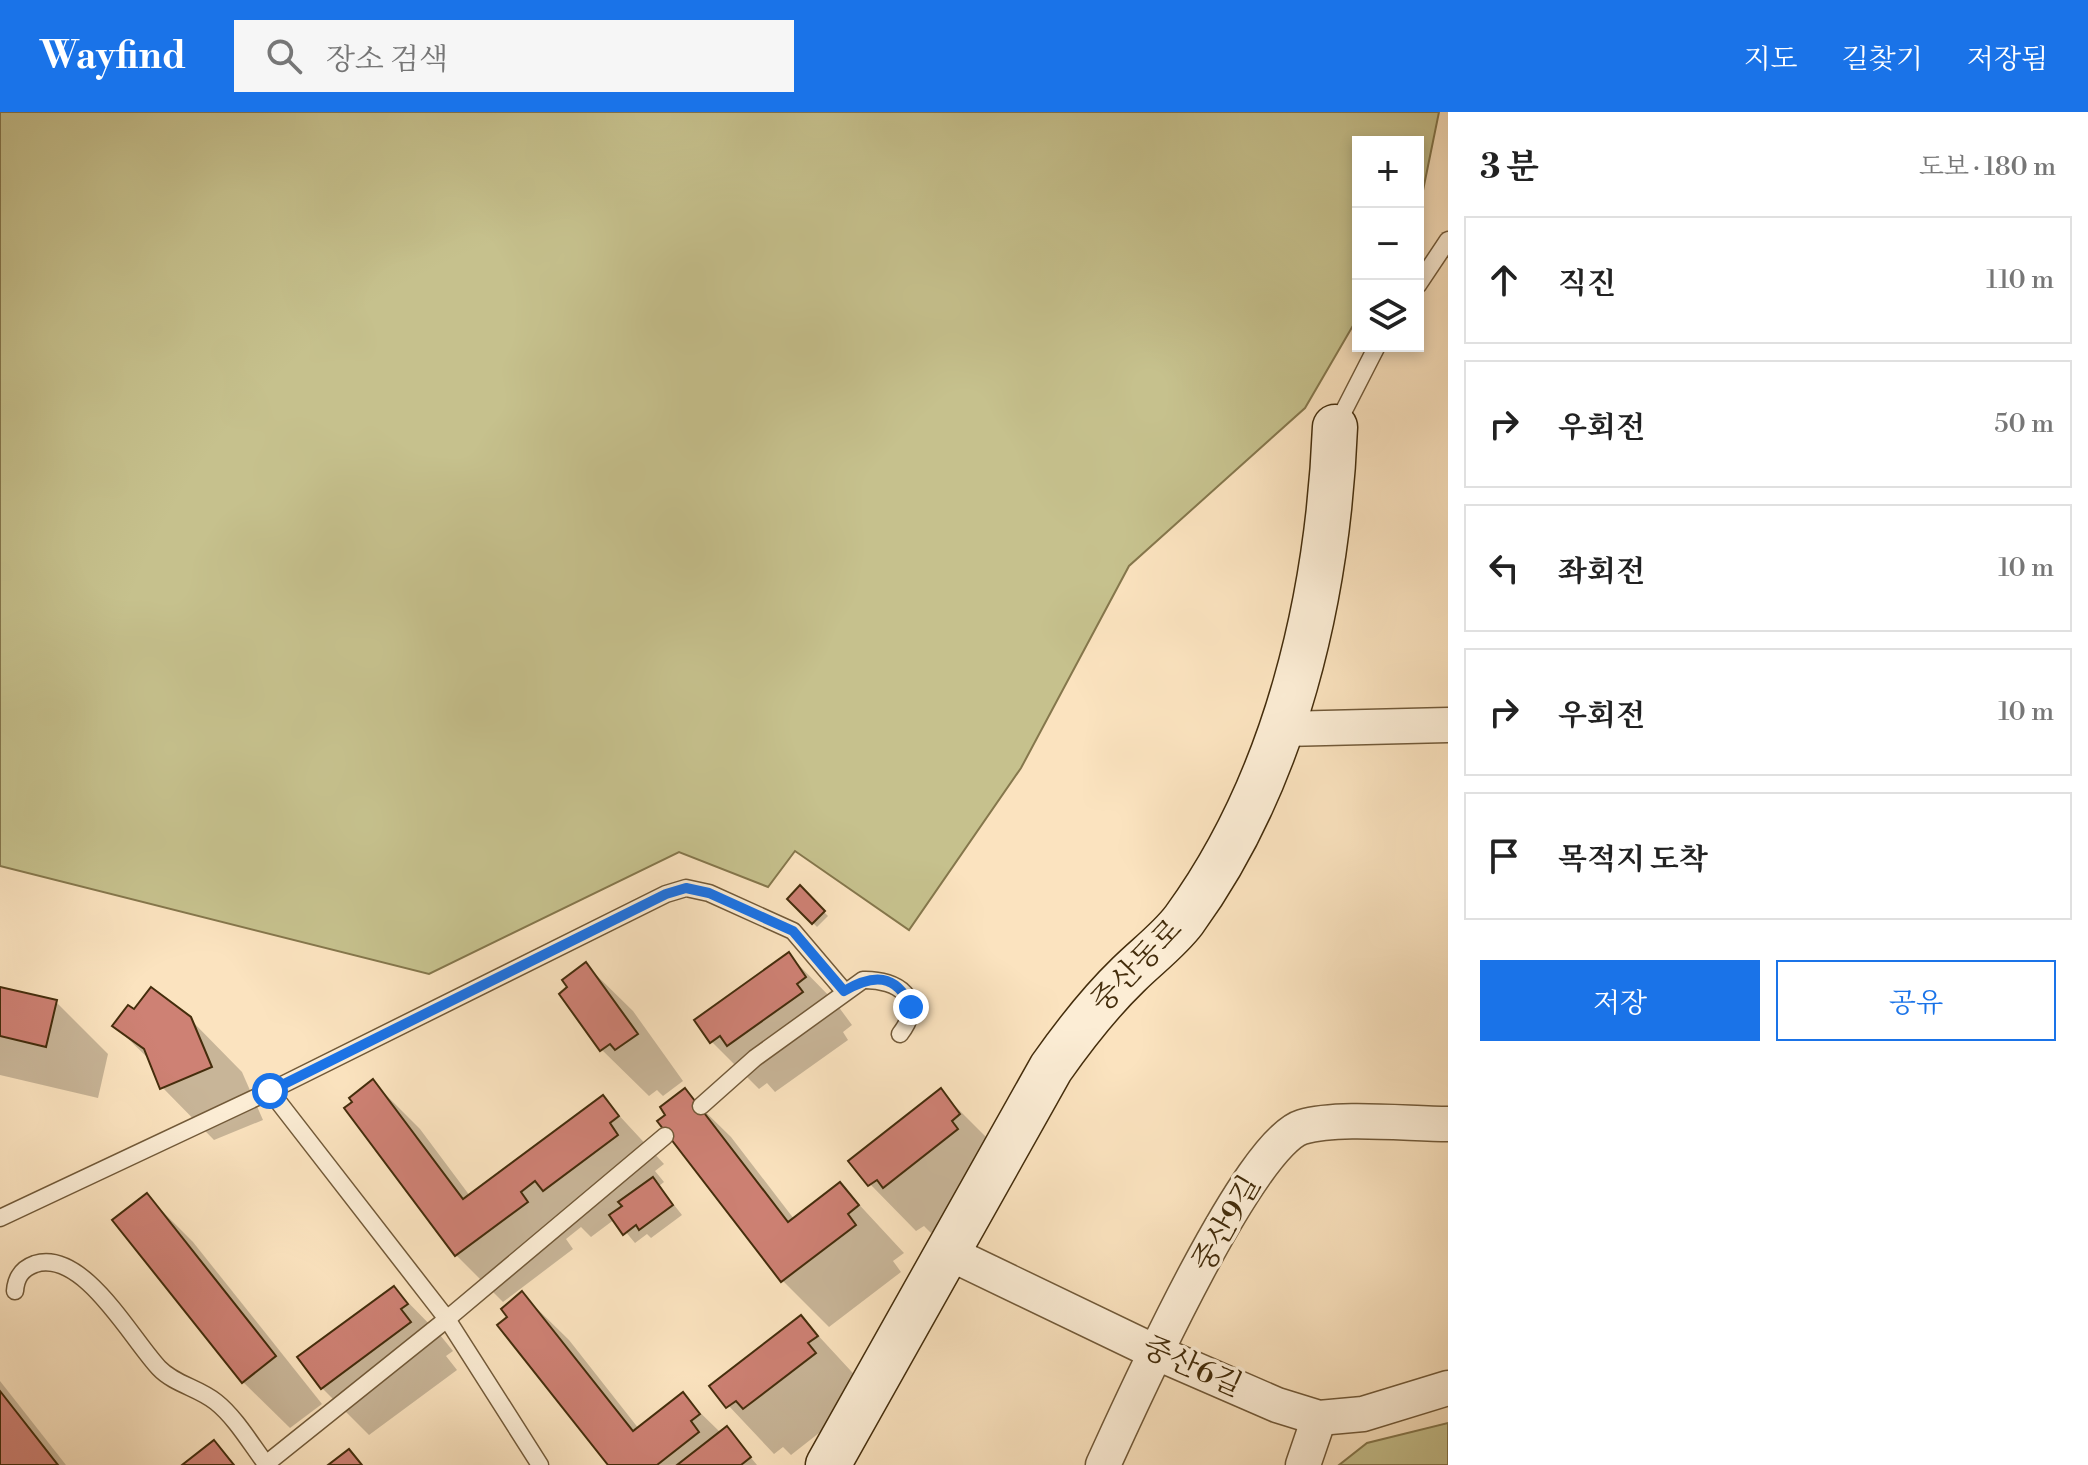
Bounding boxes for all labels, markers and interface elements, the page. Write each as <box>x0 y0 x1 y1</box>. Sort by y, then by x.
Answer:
search box <box>234 20 794 92</box>
text: Wayfind <box>40 33 186 80</box>
icon: search <box>262 34 306 78</box>
text: 장소 검색 <box>326 41 448 79</box>
text: 지도 <box>1744 42 1798 77</box>
text: 길찾기 <box>1842 42 1923 77</box>
text: 저장됨 <box>1967 42 2048 77</box>
map controls <box>1352 136 1424 352</box>
button: + <box>1352 136 1424 208</box>
text: 3 분 <box>1480 147 1539 189</box>
text: 도보 · 180 m <box>1919 151 2056 183</box>
button: − <box>1352 208 1424 280</box>
icon: ahead <box>1482 258 1526 302</box>
text: 110 m <box>1986 264 2054 296</box>
text: 직진 <box>1558 265 1616 303</box>
button: layers <box>1352 280 1424 352</box>
icon: right <box>1482 402 1526 446</box>
text: 50 m <box>1994 408 2054 440</box>
text: 우회전 <box>1558 409 1645 447</box>
icon: left <box>1482 546 1526 590</box>
text: 10 m <box>1998 552 2054 584</box>
text: 좌회전 <box>1558 553 1645 591</box>
icon: right <box>1482 690 1526 734</box>
text: 10 m <box>1998 696 2054 728</box>
text: 우회전 <box>1558 697 1645 735</box>
icon: arrive <box>1482 834 1526 878</box>
text: 목적지 도착 <box>1558 841 1708 879</box>
street label: 중산동로 <box>1083 911 1191 1021</box>
button: 저장 <box>1480 960 1760 1041</box>
button: 공유 <box>1776 960 2056 1041</box>
route end <box>893 989 929 1025</box>
route start <box>252 1073 288 1109</box>
street label: 중산9길 <box>1184 1169 1270 1279</box>
street label: 중산6길 <box>1136 1328 1248 1406</box>

